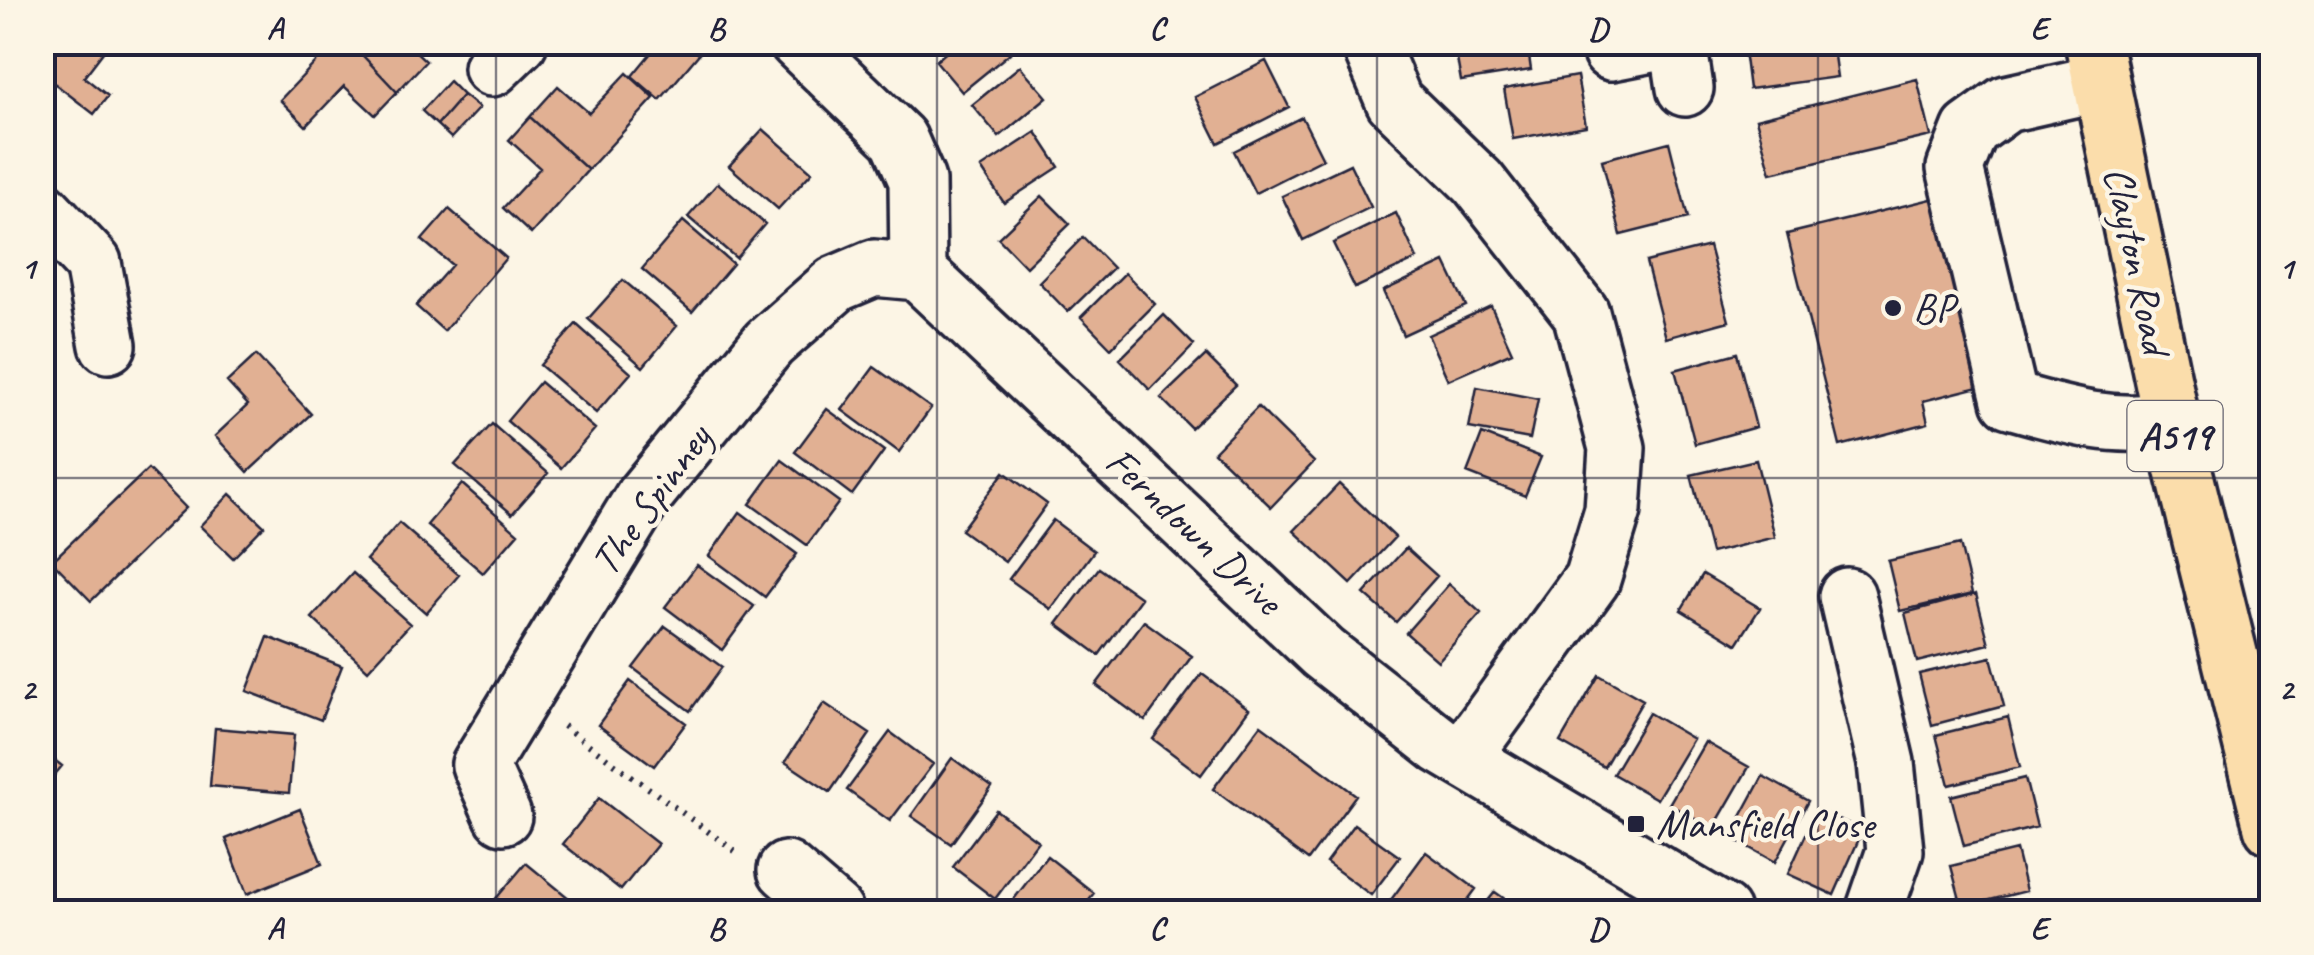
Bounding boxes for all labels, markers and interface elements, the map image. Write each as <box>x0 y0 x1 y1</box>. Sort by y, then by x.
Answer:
text: A <box>267 8 286 49</box>
text: B <box>708 8 727 49</box>
text: C <box>1149 8 1169 49</box>
text: D <box>1589 8 1611 49</box>
text: E <box>2030 8 2052 49</box>
street label: Clayton Road <box>2091 162 2184 365</box>
text: 1 <box>21 247 39 288</box>
text: 1 <box>2279 247 2297 288</box>
place label: BP <box>1913 282 1959 335</box>
marker: BP <box>1882 297 1904 319</box>
road number: A519 <box>2128 401 2222 471</box>
street label: The Spinney <box>579 412 725 586</box>
street label: Ferndown Drive <box>1094 436 1296 629</box>
text: 2 <box>21 669 38 710</box>
text: 2 <box>2279 669 2296 710</box>
place label: Mansfield Close <box>1656 798 1878 851</box>
marker: Mansfield Close <box>1625 813 1647 835</box>
text: A <box>267 908 286 949</box>
text: B <box>708 908 727 949</box>
text: C <box>1149 908 1169 949</box>
text: D <box>1589 908 1611 949</box>
text: E <box>2030 908 2052 949</box>

